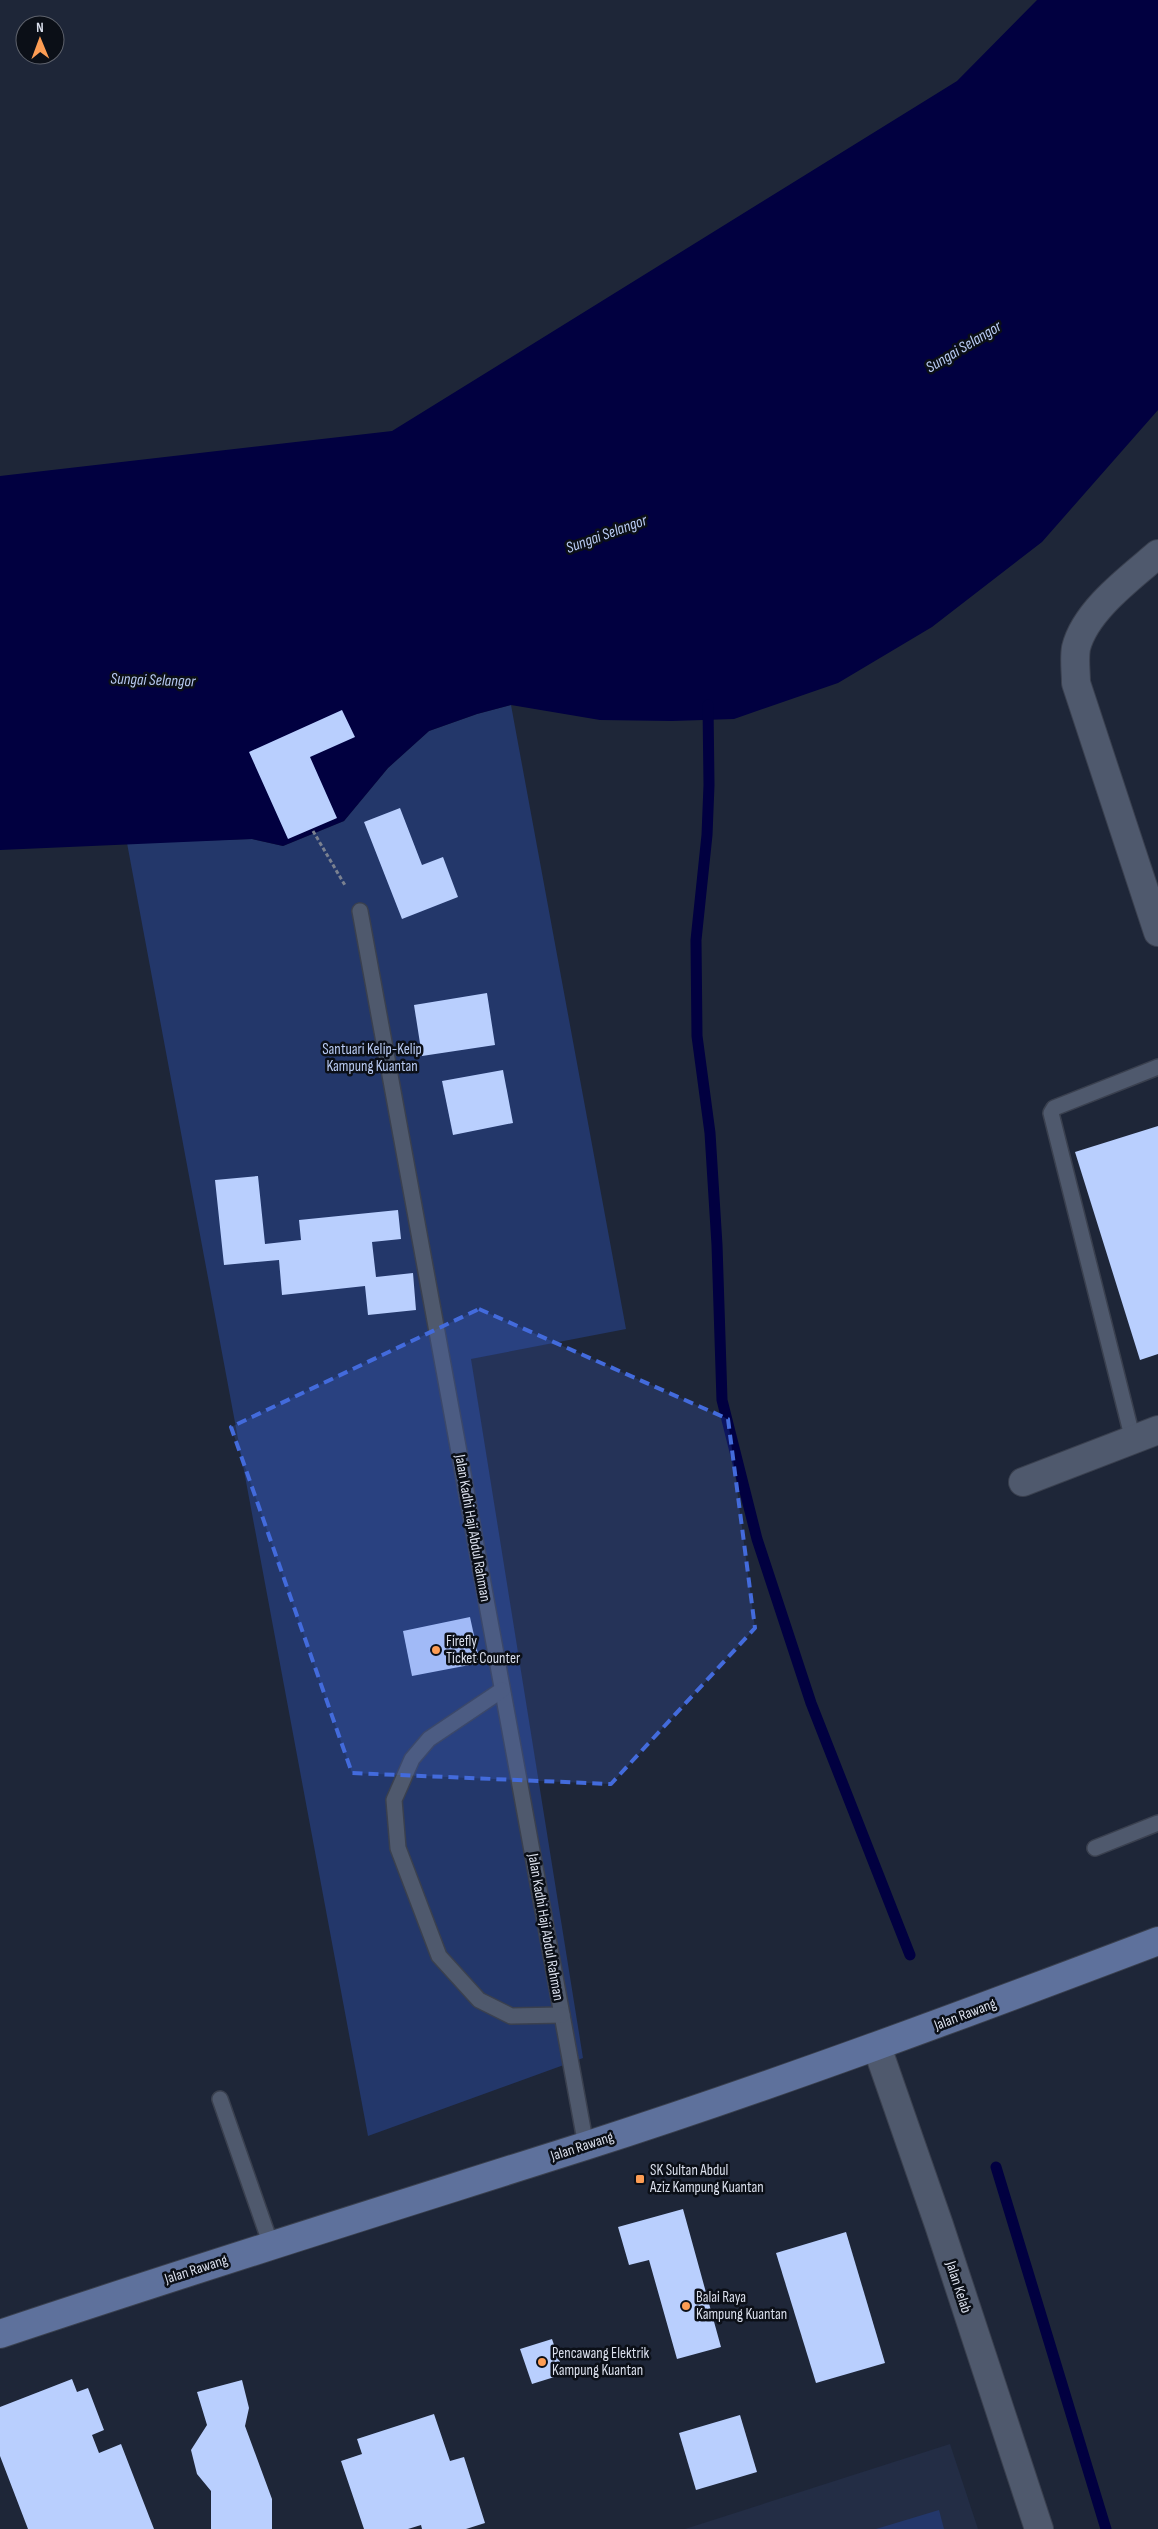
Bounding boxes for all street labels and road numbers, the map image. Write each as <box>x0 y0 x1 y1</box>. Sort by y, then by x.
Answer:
street label: Jalan Kadhi Haji Abdul Rahman <box>450 1452 495 1603</box>
street label: Jalan Kadhi Haji Abdul Rahman <box>523 1851 568 2002</box>
street label: Jalan Rawang <box>930 1994 999 2035</box>
street label: Jalan Rawang <box>547 2127 616 2166</box>
street label: Jalan Rawang <box>161 2250 230 2289</box>
street label: Jalan Kelab <box>941 2258 976 2316</box>

